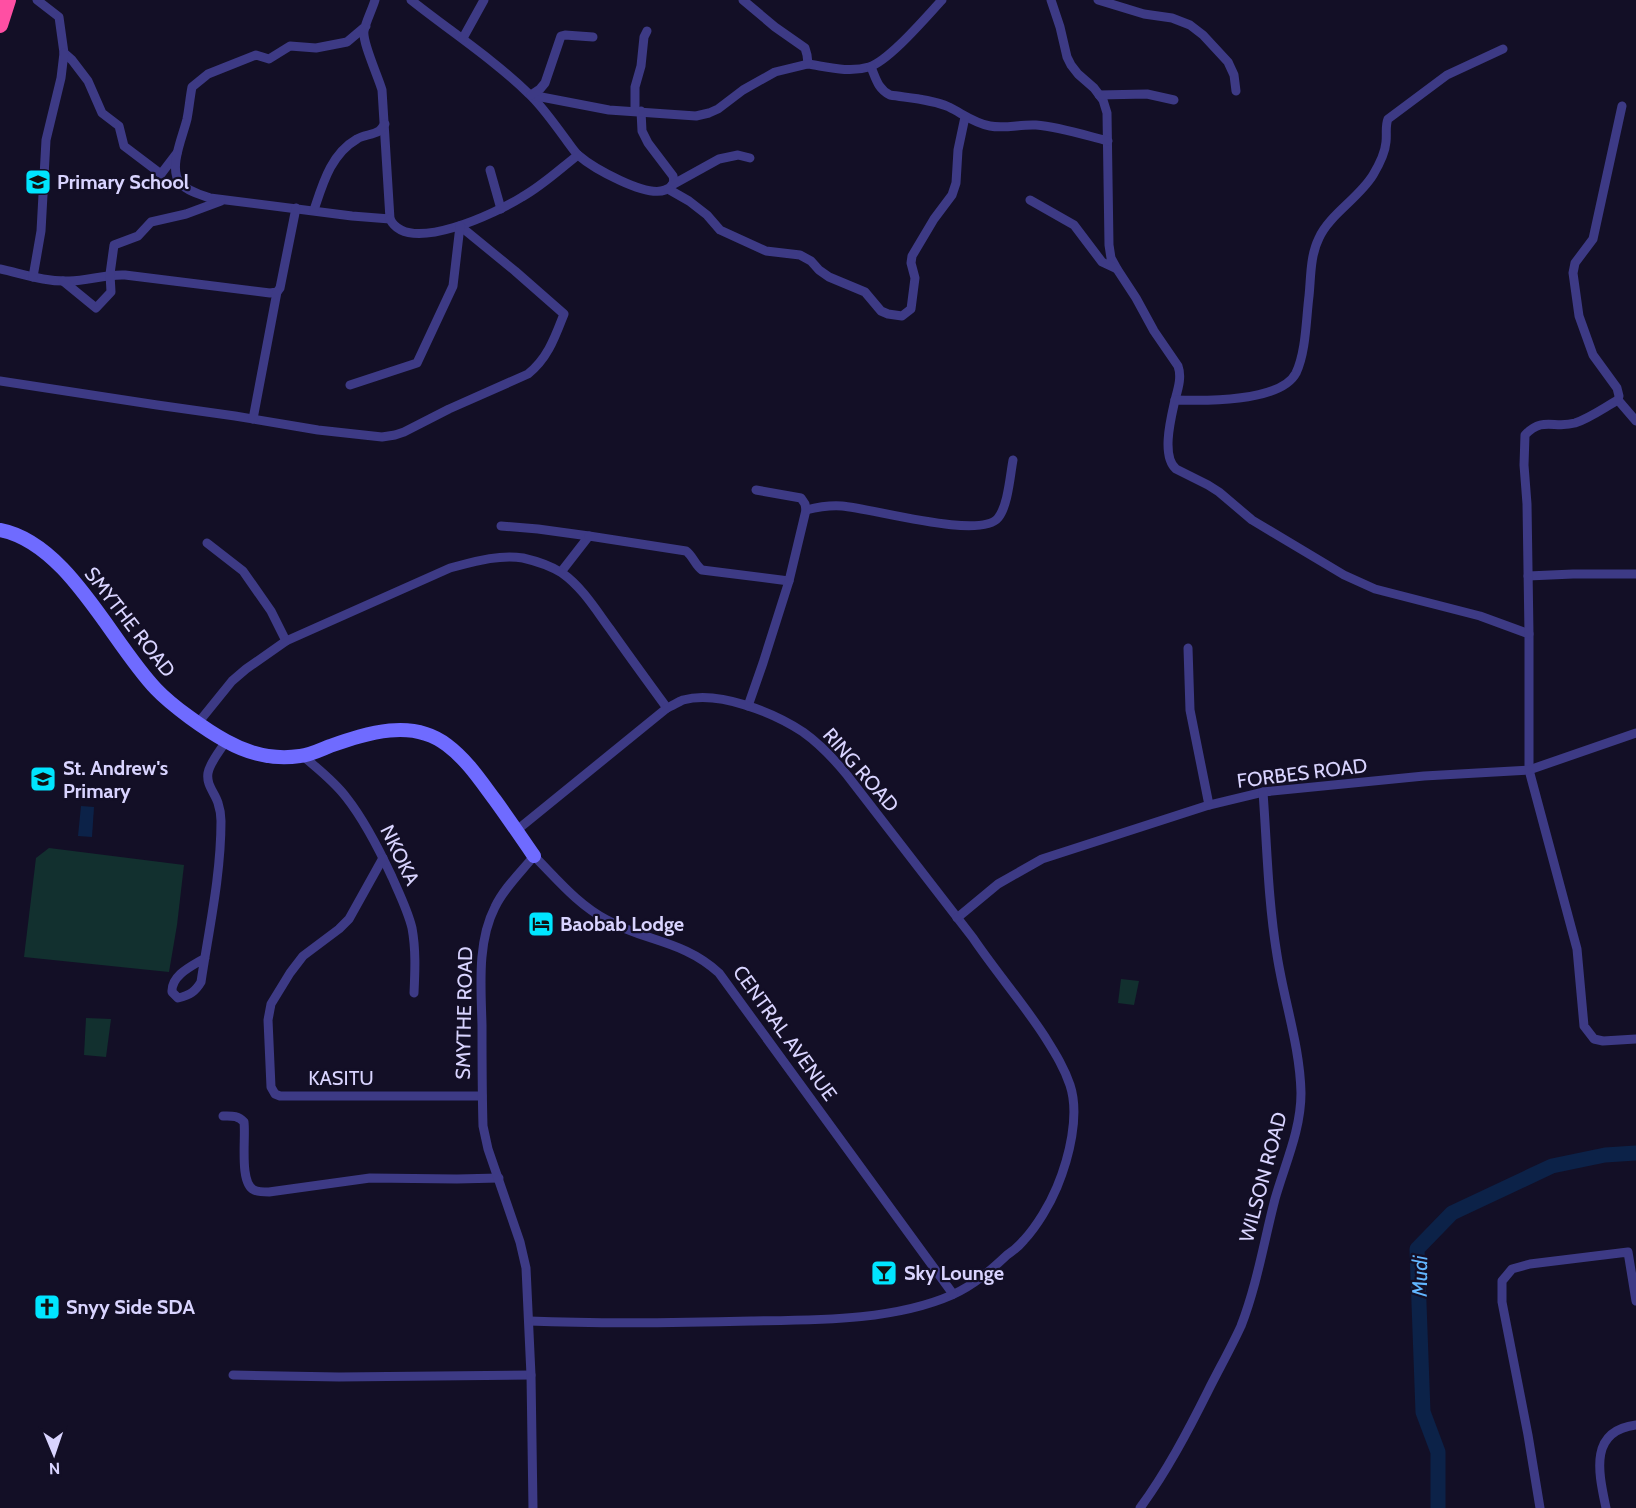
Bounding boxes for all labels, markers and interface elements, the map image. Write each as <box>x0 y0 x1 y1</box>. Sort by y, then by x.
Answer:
school or university icon: Primary School <box>23 167 53 197</box>
place label: Primary School <box>57 170 189 194</box>
street label: SMYTHE ROAD <box>80 562 180 682</box>
street label: RING ROAD <box>818 723 904 817</box>
street label: FORBES ROAD <box>1235 753 1369 793</box>
place label: St. Andrew's Primary <box>63 756 168 803</box>
school or university icon: St. Andrew's Primary <box>28 764 58 794</box>
street label: NKOKA <box>375 821 425 890</box>
hotel icon: Baobab Lodge <box>526 909 556 939</box>
place label: Baobab Lodge <box>560 912 684 936</box>
street label: SMYTHE ROAD <box>451 946 477 1080</box>
street label: CENTRAL AVENUE <box>728 961 842 1105</box>
street label: KASITU <box>308 1066 374 1090</box>
street label: WILSON ROAD <box>1234 1109 1292 1245</box>
water label: Mudi <box>1407 1255 1432 1298</box>
bar icon: Sky Lounge <box>869 1258 899 1288</box>
place label: Sky Lounge <box>904 1261 1004 1285</box>
church icon: Snyy Side SDA <box>32 1292 62 1322</box>
place label: Snyy Side SDA <box>66 1295 195 1319</box>
north arrow <box>24 1424 84 1484</box>
text: N <box>49 1459 60 1478</box>

